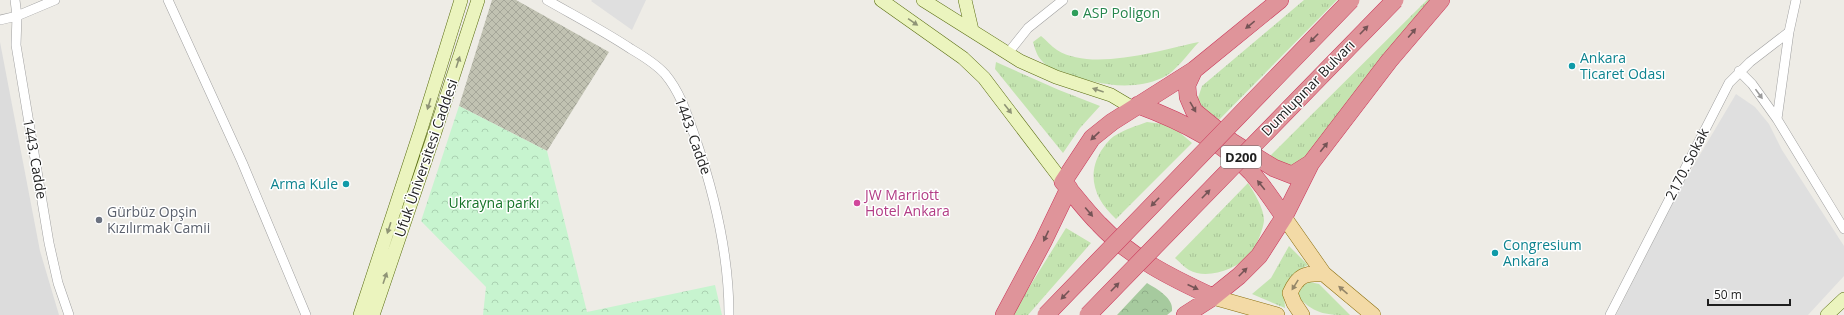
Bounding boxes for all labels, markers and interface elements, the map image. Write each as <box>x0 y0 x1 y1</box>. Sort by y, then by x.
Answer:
place label: ASP Poligon <box>1083 3 1160 22</box>
marker: ASP Poligon <box>1070 8 1080 18</box>
one-way arrow <box>907 18 918 26</box>
one-way arrow <box>1245 20 1255 29</box>
one-way arrow <box>1360 25 1369 35</box>
one-way arrow <box>1408 28 1417 38</box>
one-way arrow <box>1309 32 1318 43</box>
street label: Dumlupınar Bulvarı <box>1257 35 1359 140</box>
place label: Ankara Ticaret Odası <box>1580 48 1665 83</box>
one-way arrow <box>455 56 461 68</box>
marker: Ankara Ticaret Odası <box>1567 61 1577 71</box>
street label: Ufuk Üniversitesi Caddesi <box>390 76 462 239</box>
one-way arrow <box>1092 87 1104 93</box>
one-way arrow <box>1755 89 1763 100</box>
street label: 1443. Cadde <box>671 95 716 177</box>
one-way arrow <box>426 98 432 110</box>
one-way arrow <box>1189 101 1196 113</box>
one-way arrow <box>1004 103 1013 114</box>
street label: 1443. Cadde <box>19 117 52 201</box>
street label: 2170. Sokak <box>1660 124 1713 203</box>
one-way arrow <box>1090 132 1100 141</box>
one-way arrow <box>1320 141 1328 152</box>
road number: D200 <box>1221 146 1261 168</box>
place label: Arma Kule <box>270 174 338 193</box>
marker: Arma Kule <box>341 179 351 189</box>
one-way arrow <box>1257 180 1266 191</box>
place label: JW Marriott Hotel Ankara <box>863 185 950 220</box>
one-way arrow <box>1201 189 1211 199</box>
park label: Ukrayna parkı <box>448 193 540 212</box>
one-way arrow <box>1150 197 1160 207</box>
marker: JW Marriott Hotel Ankara <box>852 198 862 208</box>
place label: Gürbüz Opşin Kızılırmak Camii <box>107 202 210 237</box>
one-way arrow <box>1084 206 1093 217</box>
marker: Gürbüz Opşin Kızılırmak Camii <box>94 215 104 225</box>
one-way arrow <box>385 222 391 234</box>
one-way arrow <box>1043 230 1049 241</box>
place label: Congresium Ankara <box>1503 235 1582 270</box>
marker: Congresium Ankara <box>1490 248 1500 258</box>
one-way arrow <box>1238 267 1248 277</box>
one-way arrow <box>383 272 389 284</box>
one-way arrow <box>1291 280 1298 291</box>
scale bar <box>1708 281 1790 307</box>
one-way arrow <box>1110 282 1120 292</box>
one-way arrow <box>1187 284 1198 290</box>
one-way arrow <box>1337 286 1348 295</box>
text: 50 m <box>1714 286 1742 303</box>
one-way arrow <box>1060 290 1070 300</box>

